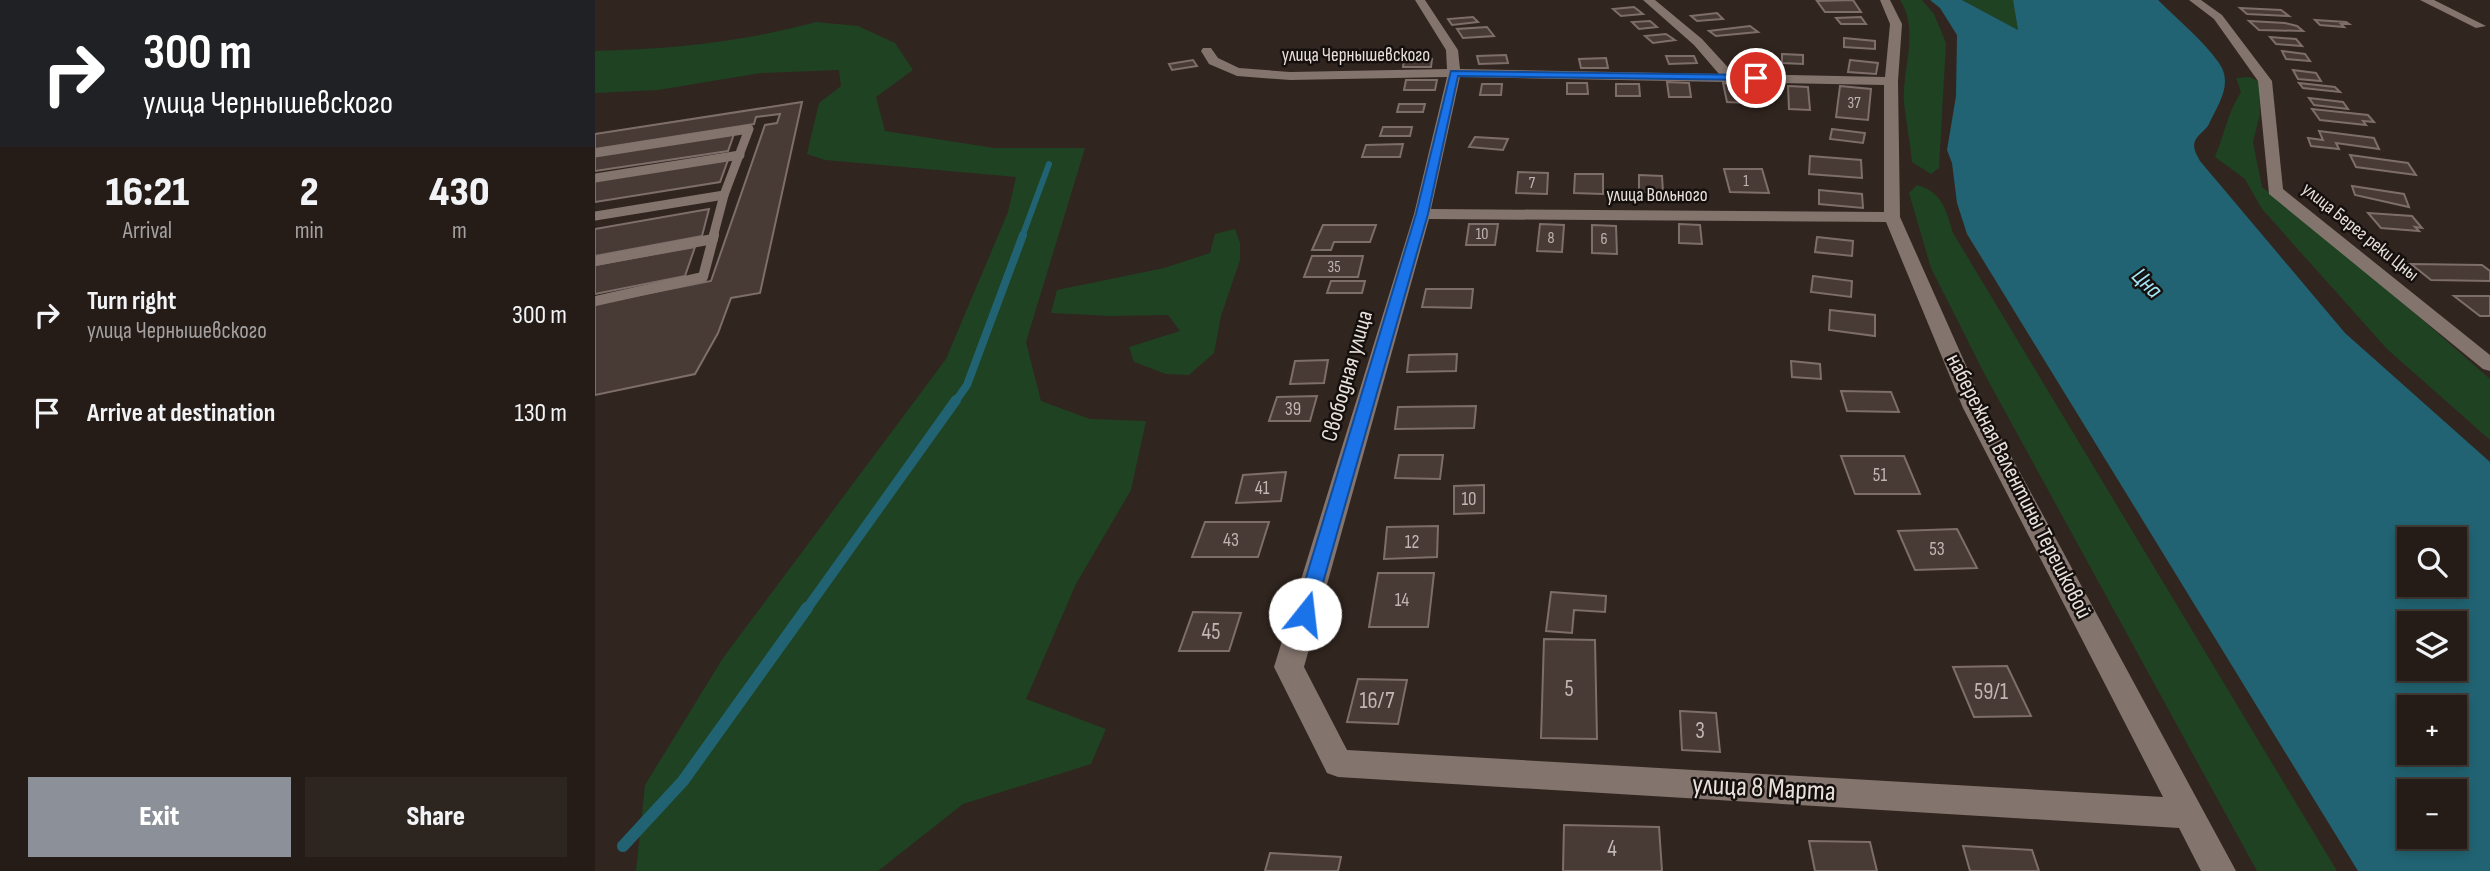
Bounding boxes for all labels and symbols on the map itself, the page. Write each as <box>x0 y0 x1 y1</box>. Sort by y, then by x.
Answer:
street label: улица Чернышевского <box>1282 44 1430 67</box>
pin <box>1726 48 1786 108</box>
house number: 37 <box>1847 94 1861 113</box>
house number: 1 <box>1743 172 1749 191</box>
house number: 7 <box>1529 174 1536 193</box>
street label: улица Берег реки Цны <box>2297 178 2423 286</box>
street label: улица Вольного <box>1606 184 1708 207</box>
house number: 10 <box>1476 225 1488 244</box>
house number: 8 <box>1547 229 1555 248</box>
house number: 6 <box>1600 230 1608 249</box>
house number: 35 <box>1327 258 1341 277</box>
water label: Цна <box>2126 262 2169 305</box>
street label: Свободная улица <box>1315 307 1379 445</box>
street label: набережная Валентины Терешковой <box>1940 349 2098 623</box>
house number: 39 <box>1285 398 1301 421</box>
house number: 51 <box>1873 464 1887 487</box>
house number: 41 <box>1255 477 1270 500</box>
house number: 10 <box>1461 488 1477 511</box>
house number: 43 <box>1223 529 1239 552</box>
house number: 12 <box>1405 531 1419 554</box>
house number: 53 <box>1929 538 1945 561</box>
position arrow <box>1268 577 1342 651</box>
house number: 14 <box>1395 589 1409 612</box>
house number: 45 <box>1202 618 1220 646</box>
house number: 5 <box>1564 675 1574 703</box>
house number: 59/1 <box>1974 678 2008 706</box>
house number: 16/7 <box>1360 687 1394 715</box>
house number: 3 <box>1695 717 1705 745</box>
street label: улица 8 Марта <box>1691 768 1837 808</box>
house number: 4 <box>1607 835 1617 863</box>

